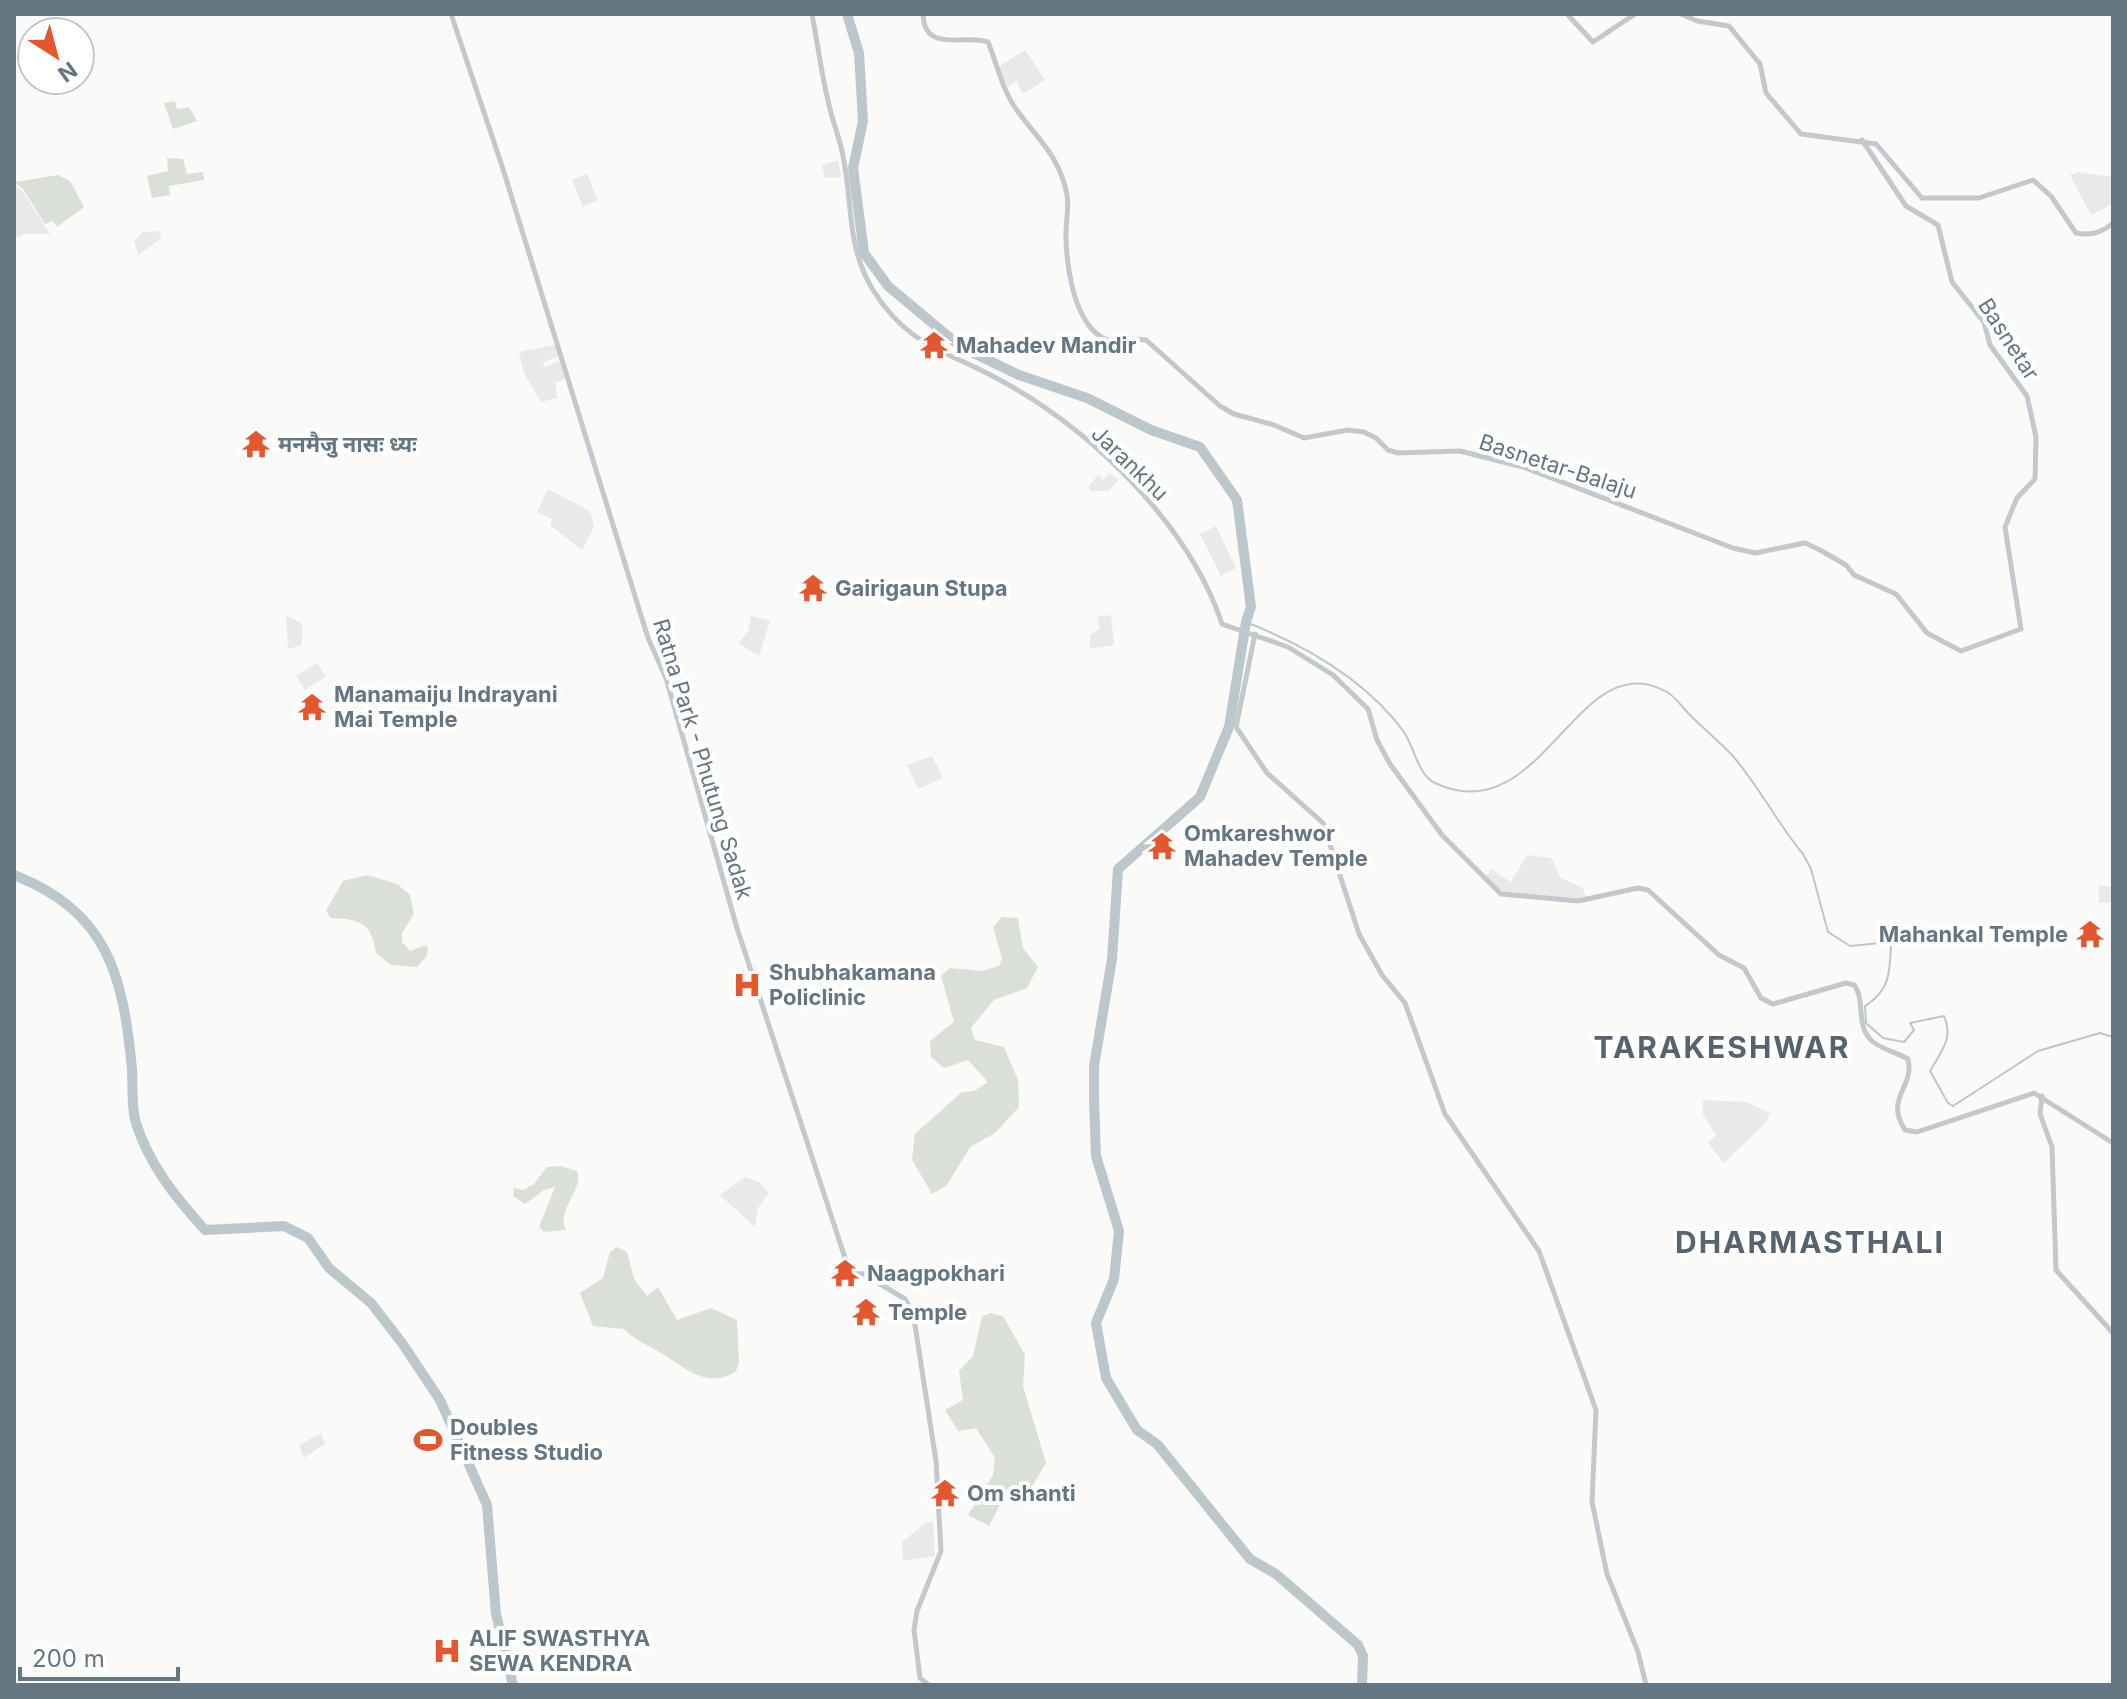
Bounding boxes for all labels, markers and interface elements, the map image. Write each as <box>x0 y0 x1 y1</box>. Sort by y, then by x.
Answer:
north arrow <box>16 16 96 96</box>
text: N <box>53 57 82 88</box>
street label: Basnetar <box>1973 293 2045 385</box>
temple icon: Mahadev Mandir <box>919 330 949 360</box>
place label: Mahadev Mandir <box>956 332 1137 358</box>
street label: Jarankhu <box>1086 420 1174 506</box>
street label: Basnetar-Balaju <box>1476 428 1640 504</box>
temple icon: मनमैजु नासः ध्यः <box>241 429 271 459</box>
place label: मनमैजु नासः ध्यः <box>278 431 418 458</box>
temple icon: Gairigaun Stupa <box>798 573 828 603</box>
place label: Gairigaun Stupa <box>835 575 1008 601</box>
street label: Ratna Park - Phutung Sadak <box>648 616 758 902</box>
place label: Manamaiju Indrayani Mai Temple <box>334 681 558 732</box>
temple icon: Manamaiju Indrayani Mai Temple <box>297 692 327 722</box>
place label: Omkareshwor Mahadev Temple <box>1184 820 1368 871</box>
temple icon: Omkareshwor Mahadev Temple <box>1147 831 1177 861</box>
temple icon: Mahankal Temple <box>2075 919 2105 949</box>
place label: Mahankal Temple <box>1879 921 2068 947</box>
place label: Shubhakamana Policlinic <box>769 959 936 1010</box>
hospital icon: Shubhakamana Policlinic <box>732 970 762 1000</box>
district label: TARAKESHWAR <box>1594 1029 1850 1065</box>
district label: DHARMASTHALI <box>1675 1224 1945 1260</box>
temple icon: Naagpokhari <box>830 1258 860 1288</box>
place label: Naagpokhari <box>867 1260 1005 1286</box>
temple icon: Temple <box>851 1297 881 1327</box>
place label: Temple <box>888 1299 967 1325</box>
place label: Doubles Fitness Studio <box>450 1414 603 1465</box>
sports icon: Doubles Fitness Studio <box>413 1425 443 1455</box>
temple icon: Om shanti <box>930 1478 960 1508</box>
place label: Om shanti <box>967 1480 1076 1506</box>
place label: ALIF SWASTHYA SEWA KENDRA <box>469 1625 650 1676</box>
scale bar <box>20 1631 178 1681</box>
hospital icon: ALIF SWASTHYA SEWA KENDRA <box>432 1636 462 1666</box>
text: 200 m <box>32 1644 105 1673</box>

